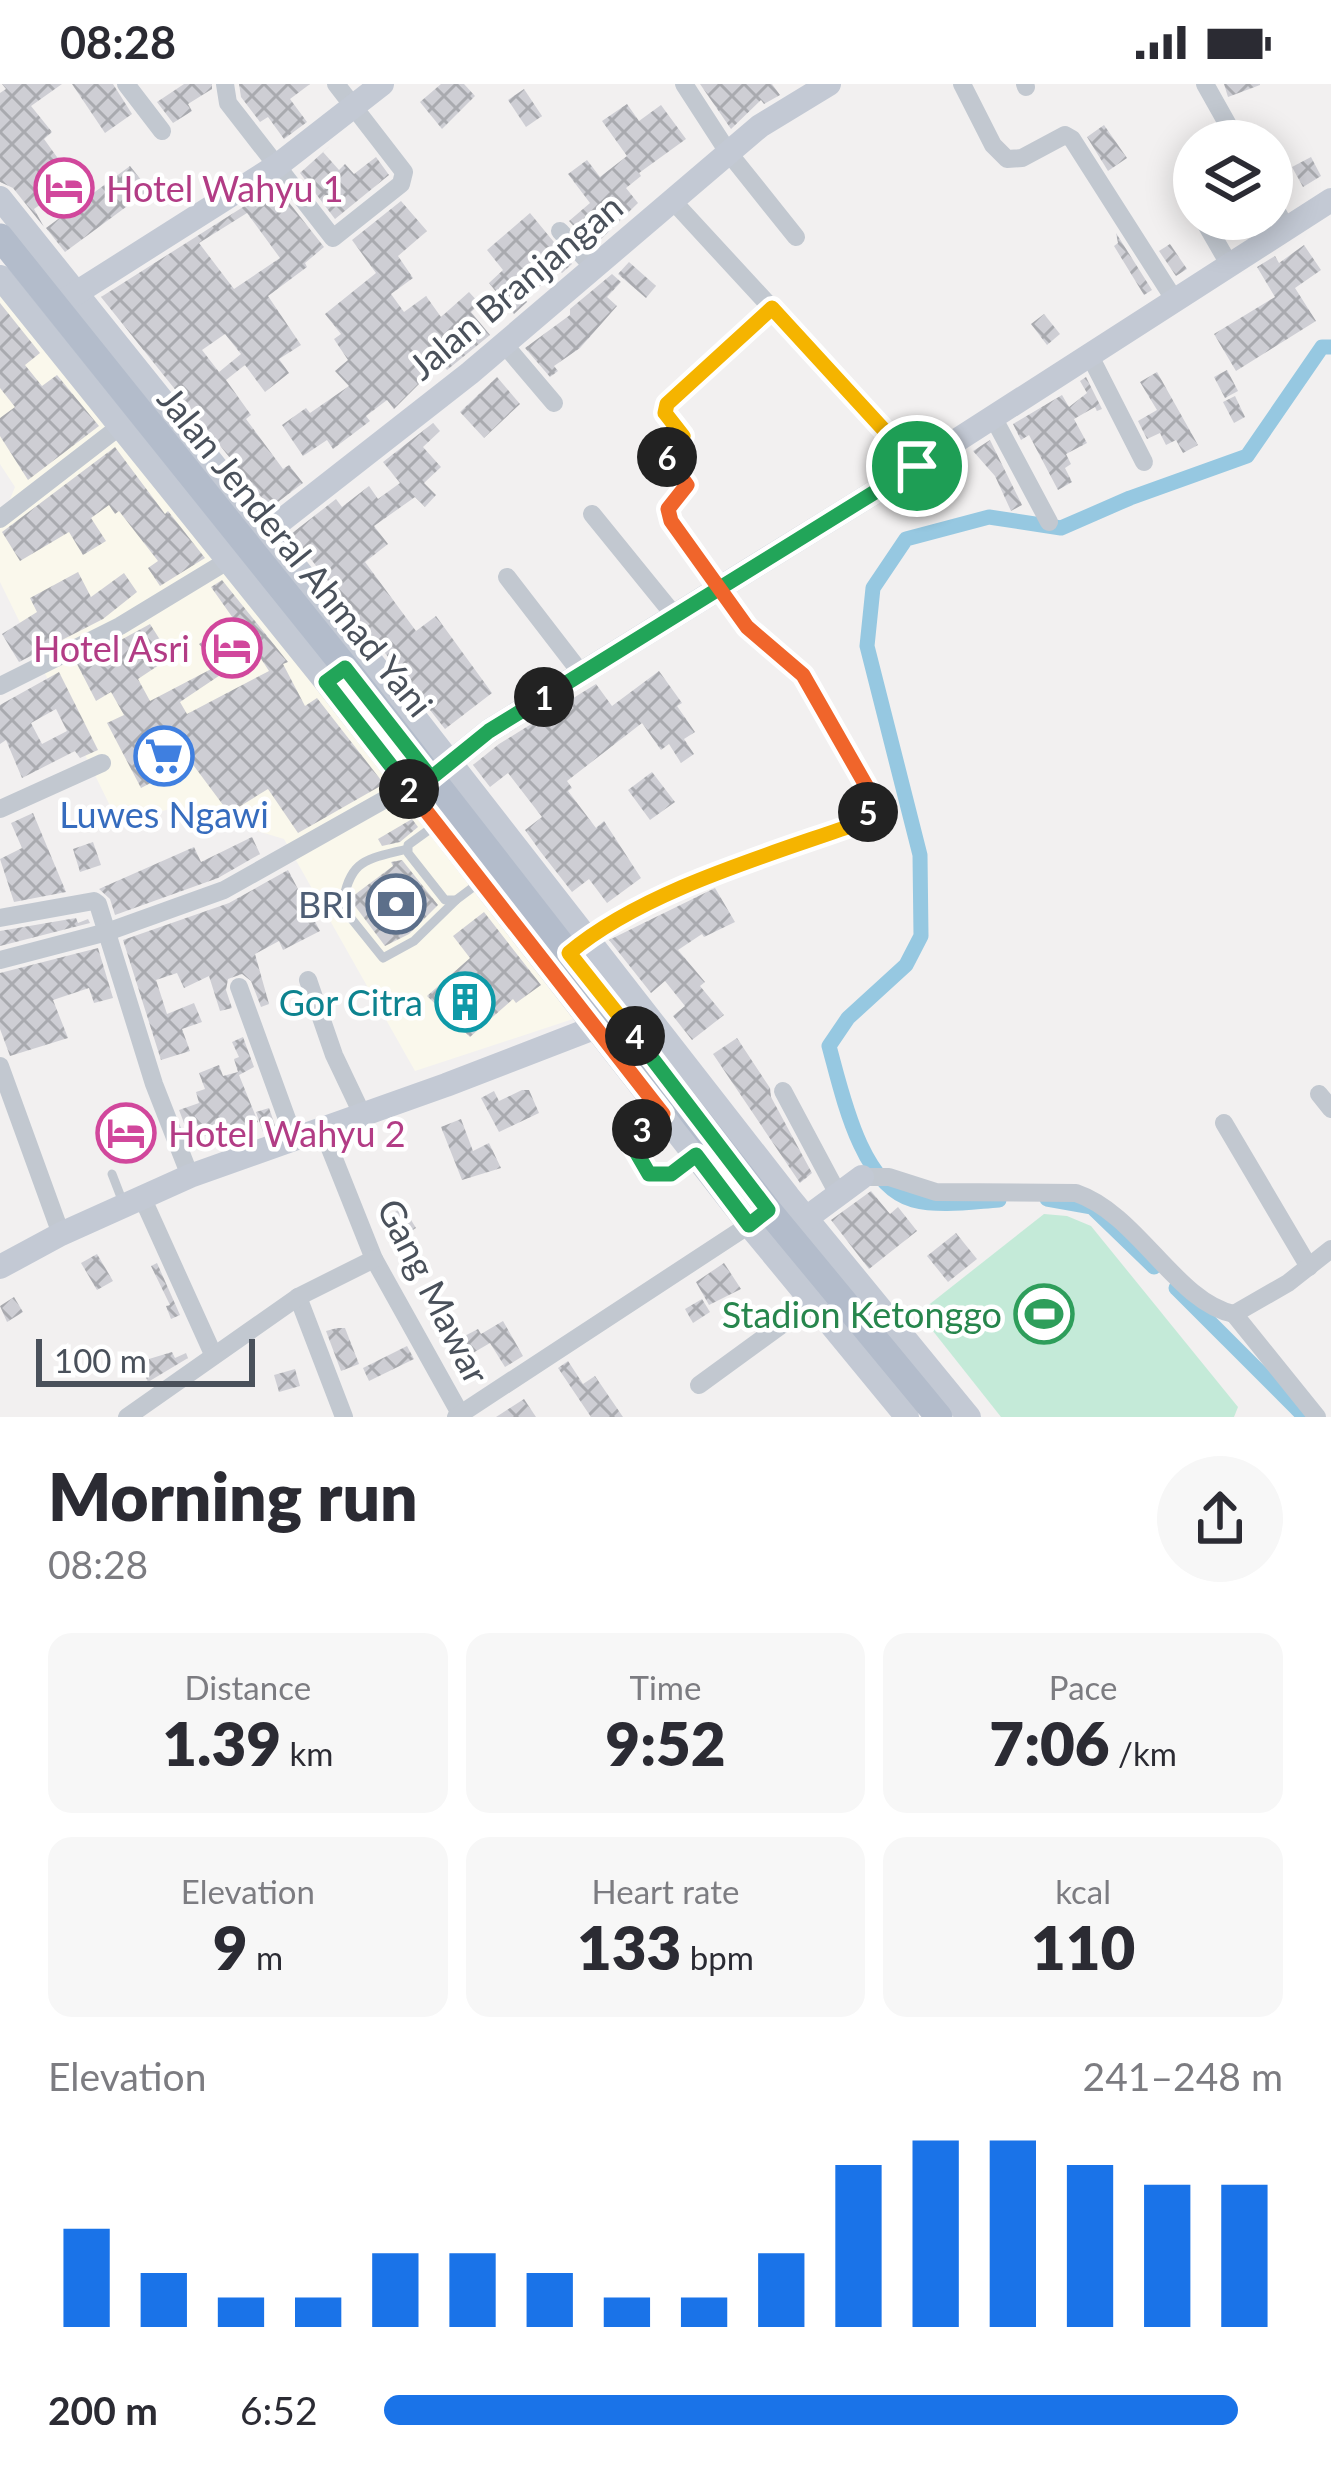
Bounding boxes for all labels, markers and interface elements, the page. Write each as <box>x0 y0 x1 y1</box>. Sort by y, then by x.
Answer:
text: 08:28 <box>60 15 176 69</box>
map controls <box>1173 120 1293 240</box>
button: layers <box>1173 120 1293 240</box>
hotel icon: Hotel Wahyu 1 <box>33 157 95 219</box>
place label: Hotel Wahyu 1 <box>106 166 344 210</box>
street label: Jalan Branjangan <box>399 184 631 388</box>
street label: Jalan Jenderal Ahmad Yani <box>149 377 443 725</box>
pin <box>866 415 968 517</box>
pin: 6 <box>637 427 697 487</box>
icon: arrive <box>884 433 950 499</box>
text: 6 <box>657 437 677 477</box>
hotel icon: Hotel Asri <box>201 617 263 679</box>
place label: Hotel Asri <box>33 626 190 670</box>
pin: 1 <box>514 667 574 727</box>
text: 1 <box>534 677 554 717</box>
supermarket icon: Luwes Ngawi <box>133 725 195 787</box>
pin: 2 <box>379 759 439 819</box>
text: 2 <box>399 769 419 809</box>
pin: 5 <box>838 782 898 842</box>
place label: Luwes Ngawi <box>59 792 269 836</box>
text: 5 <box>858 792 878 832</box>
bank icon: BRI <box>365 873 427 935</box>
place label: BRI <box>298 882 354 926</box>
building icon: Gor Citra <box>434 971 496 1033</box>
place label: Gor Citra <box>279 980 423 1024</box>
pin: 4 <box>605 1006 665 1066</box>
text: 4 <box>625 1016 645 1056</box>
pin: 3 <box>612 1099 672 1159</box>
hotel icon: Hotel Wahyu 2 <box>95 1102 157 1164</box>
text: 3 <box>632 1109 652 1149</box>
place label: Hotel Wahyu 2 <box>168 1111 406 1155</box>
street label: Gang Mawar <box>369 1191 499 1391</box>
sports icon: Stadion Ketonggo <box>1013 1283 1075 1345</box>
place label: Stadion Ketonggo <box>722 1292 1002 1336</box>
scale bar <box>36 1333 255 1386</box>
text: 100 m <box>54 1340 147 1380</box>
text: Morning run <box>48 1456 418 1535</box>
button: share <box>1157 1456 1283 1582</box>
text: 08:28 <box>48 1541 148 1587</box>
text: Distance <box>185 1667 311 1707</box>
text: Time <box>630 1667 701 1707</box>
text: Pace <box>1049 1667 1117 1707</box>
text: 1.39 <box>162 1707 281 1779</box>
text: 9:52 <box>605 1707 726 1779</box>
text: 7:06 <box>989 1707 1110 1779</box>
text: km <box>281 1733 333 1773</box>
text: /km <box>1110 1733 1177 1773</box>
text: Elevation <box>181 1871 315 1911</box>
text: Heart rate <box>592 1871 739 1911</box>
text: kcal <box>1055 1871 1111 1911</box>
text: 9 <box>213 1911 247 1983</box>
text: 133 <box>577 1911 681 1983</box>
text: 110 <box>1031 1911 1135 1983</box>
text: m <box>247 1937 283 1977</box>
text: bpm <box>681 1937 754 1977</box>
text: Elevation <box>48 2053 206 2099</box>
text: 241–248 m <box>1083 2053 1283 2099</box>
text: 200 m <box>48 2387 158 2433</box>
text: 6:52 <box>240 2387 318 2433</box>

